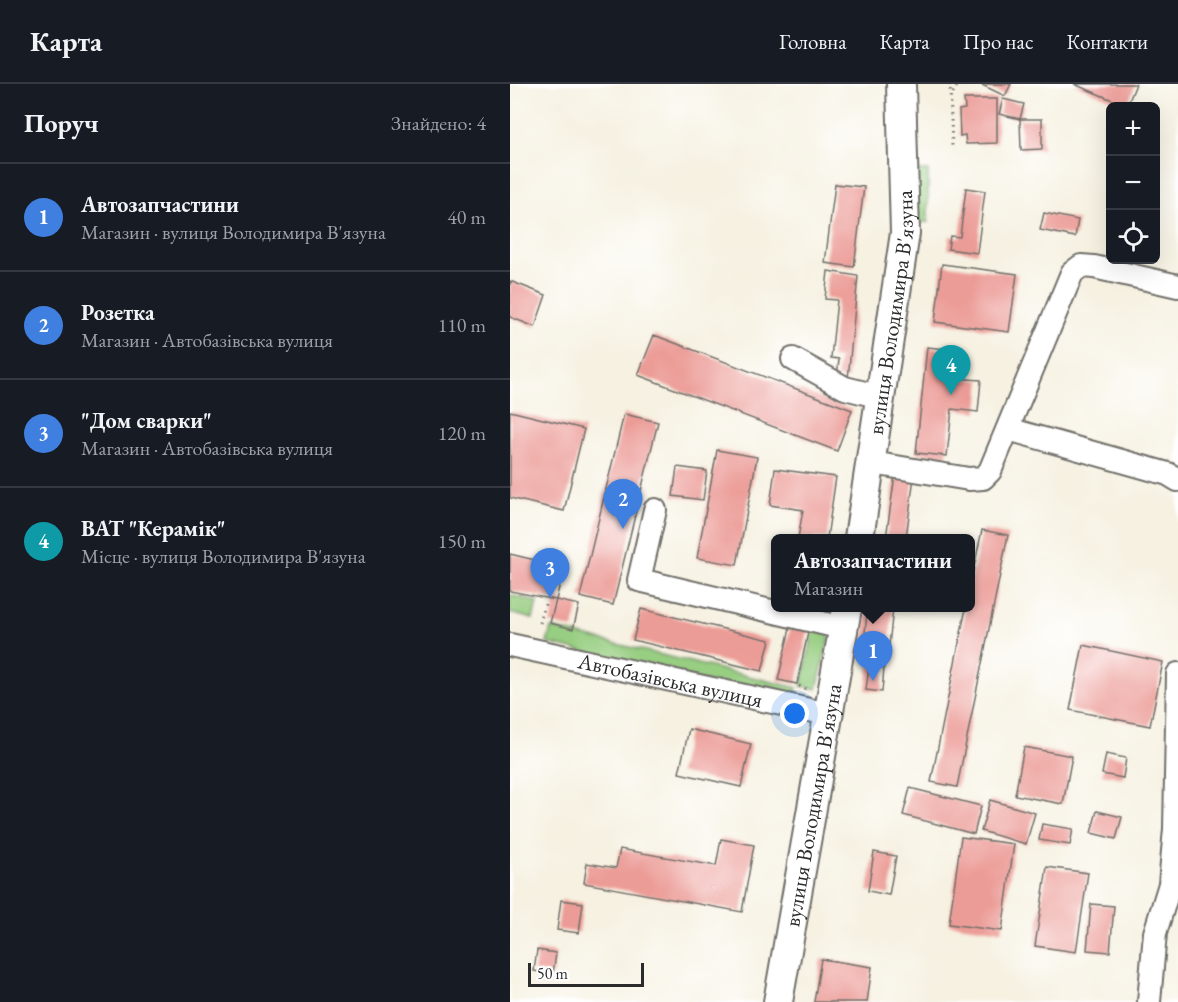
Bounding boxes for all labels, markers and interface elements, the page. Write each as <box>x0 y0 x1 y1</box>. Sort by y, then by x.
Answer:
text: Карта <box>30 23 102 59</box>
text: Головна <box>779 28 847 55</box>
text: Карта <box>880 28 930 55</box>
text: Про нас <box>963 28 1033 55</box>
text: Контакти <box>1066 28 1148 55</box>
map controls <box>1106 102 1160 264</box>
button: + <box>1106 102 1160 156</box>
text: Поруч <box>24 106 99 140</box>
text: Знайдено: 4 <box>391 110 486 136</box>
button: − <box>1106 156 1160 210</box>
text: Автозапчастини <box>81 190 239 219</box>
street label: вулиця Володимира В'язуна <box>861 190 921 437</box>
text: 1 <box>38 204 49 230</box>
text: 40 m <box>447 204 486 230</box>
button: locate <box>1106 210 1160 264</box>
text: Магазин · вулиця Володимира В'язуна <box>81 219 386 245</box>
text: Розетка <box>81 298 155 327</box>
text: 2 <box>38 312 49 338</box>
text: 110 m <box>438 312 486 338</box>
text: Магазин · Автобазівська вулиця <box>81 327 333 353</box>
pin: 4 <box>932 346 970 395</box>
text: "Дом сварки" <box>81 406 212 435</box>
text: 3 <box>38 420 49 446</box>
text: 120 m <box>438 420 486 446</box>
text: Магазин · Автобазівська вулиця <box>81 435 333 461</box>
pin: 2 <box>604 480 642 529</box>
text: ВАТ "Керамік" <box>81 514 226 543</box>
text: 4 <box>38 528 49 554</box>
text: 150 m <box>438 528 486 554</box>
popup <box>771 534 975 612</box>
text: Місце · вулиця Володимира В'язуна <box>81 543 366 569</box>
text: Автозапчастини <box>794 546 952 575</box>
pin: 3 <box>530 548 570 598</box>
text: Магазин <box>794 575 863 601</box>
pin: 1 <box>854 632 892 681</box>
street label: Автобазівська вулиця <box>574 646 765 714</box>
street label: вулиця Володимира В'язуна <box>777 681 849 929</box>
your location <box>780 699 809 728</box>
scale bar <box>528 960 644 988</box>
text: 50 m <box>537 963 568 984</box>

